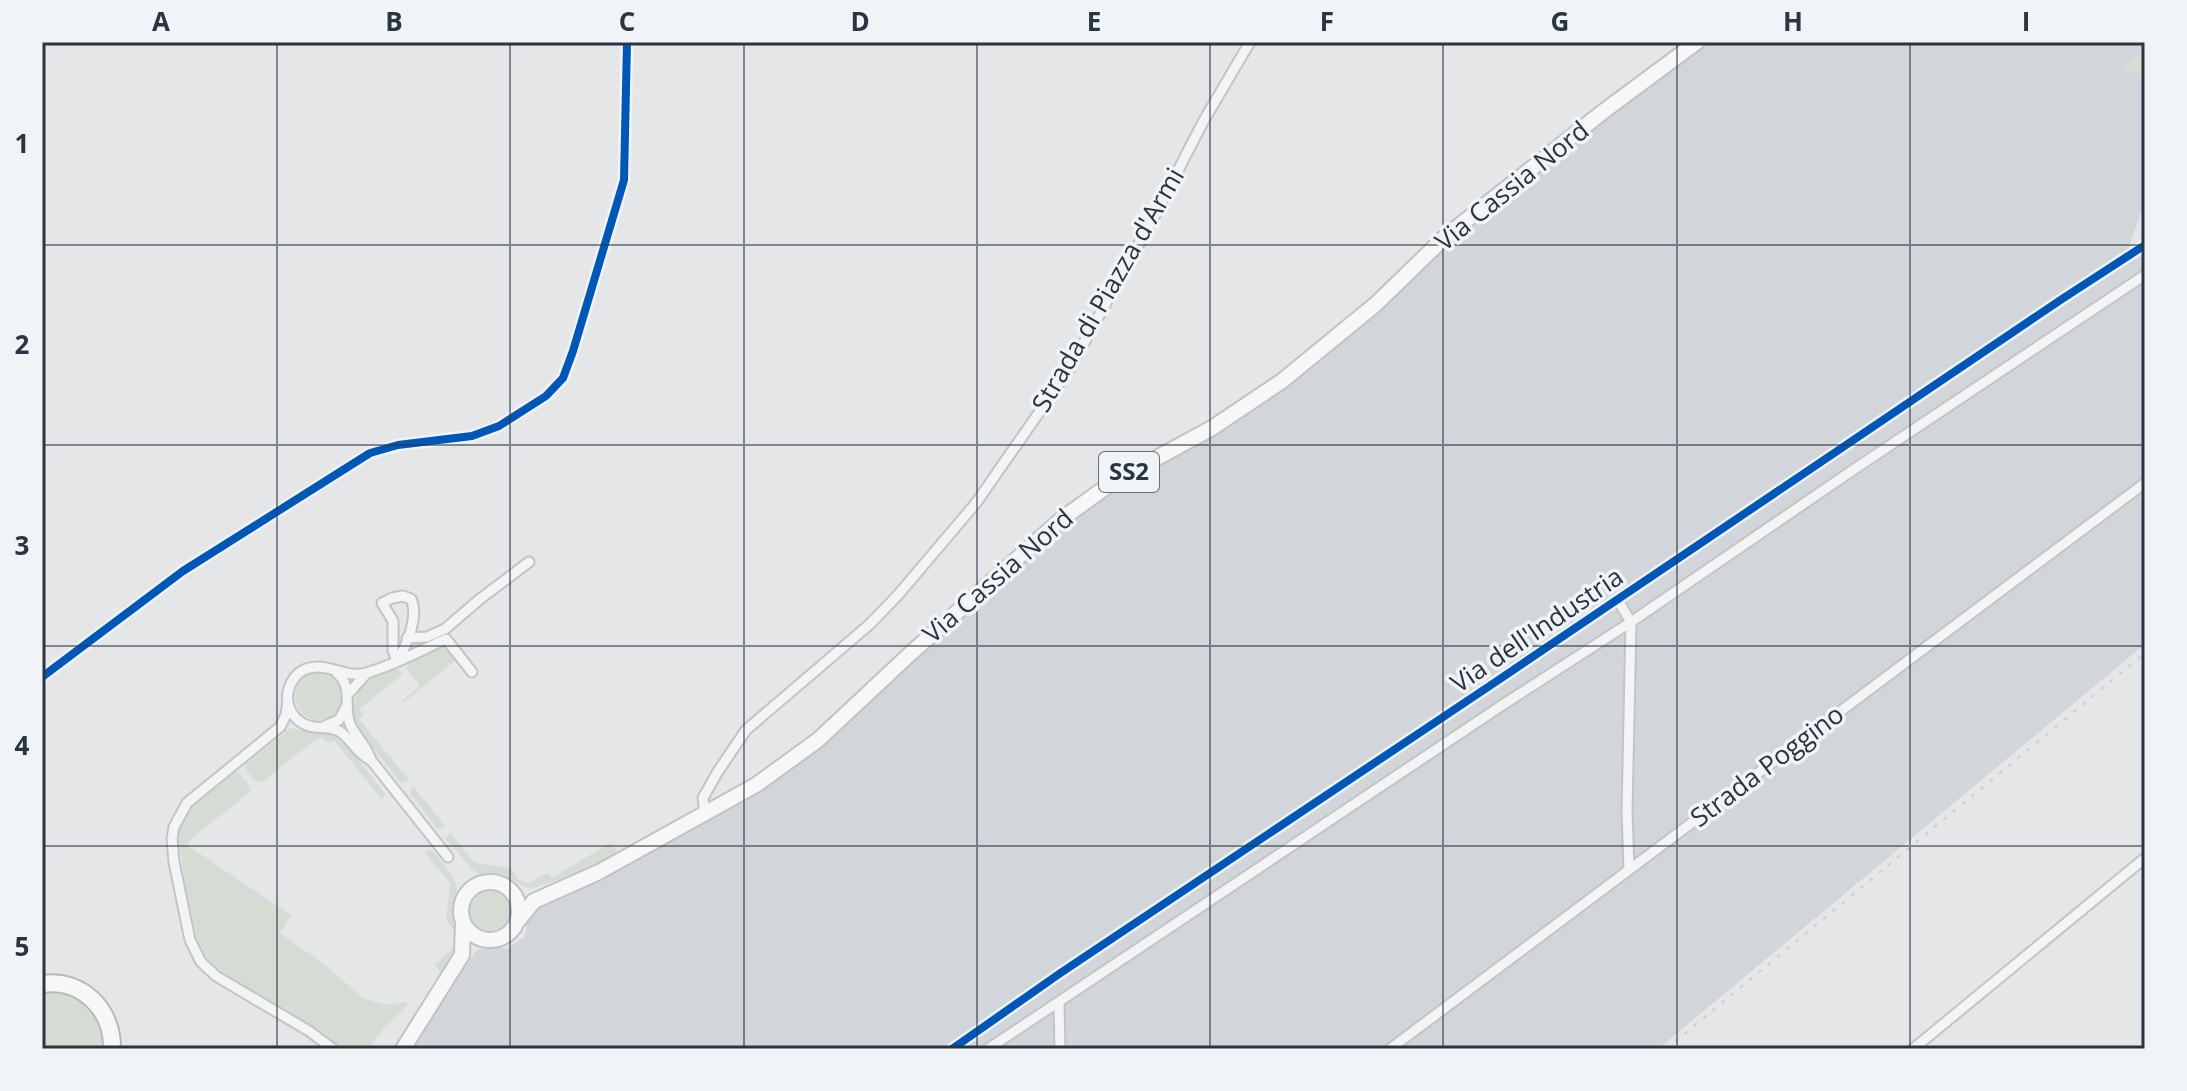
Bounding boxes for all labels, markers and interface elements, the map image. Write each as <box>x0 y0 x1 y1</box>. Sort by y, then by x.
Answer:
text: A <box>152 3 170 39</box>
text: B <box>385 3 403 39</box>
text: C <box>619 3 635 39</box>
text: D <box>850 3 870 39</box>
text: E <box>1087 3 1101 39</box>
text: F <box>1320 3 1334 39</box>
text: G <box>1551 3 1569 39</box>
text: H <box>1783 3 1803 39</box>
text: I <box>2022 3 2030 39</box>
street label: Via Cassia Nord <box>1427 112 1596 258</box>
text: 1 <box>15 125 29 161</box>
street label: Strada di Piazza d'Armi <box>1022 161 1192 418</box>
text: 2 <box>15 326 30 362</box>
road number: SS2 <box>1099 452 1159 492</box>
street label: Via Cassia Nord <box>914 500 1080 651</box>
text: 3 <box>15 527 29 563</box>
street label: Via dell'Industria <box>1443 558 1630 700</box>
street label: Strada Poggino <box>1682 696 1850 835</box>
text: 4 <box>15 727 30 763</box>
text: 5 <box>15 928 29 964</box>

